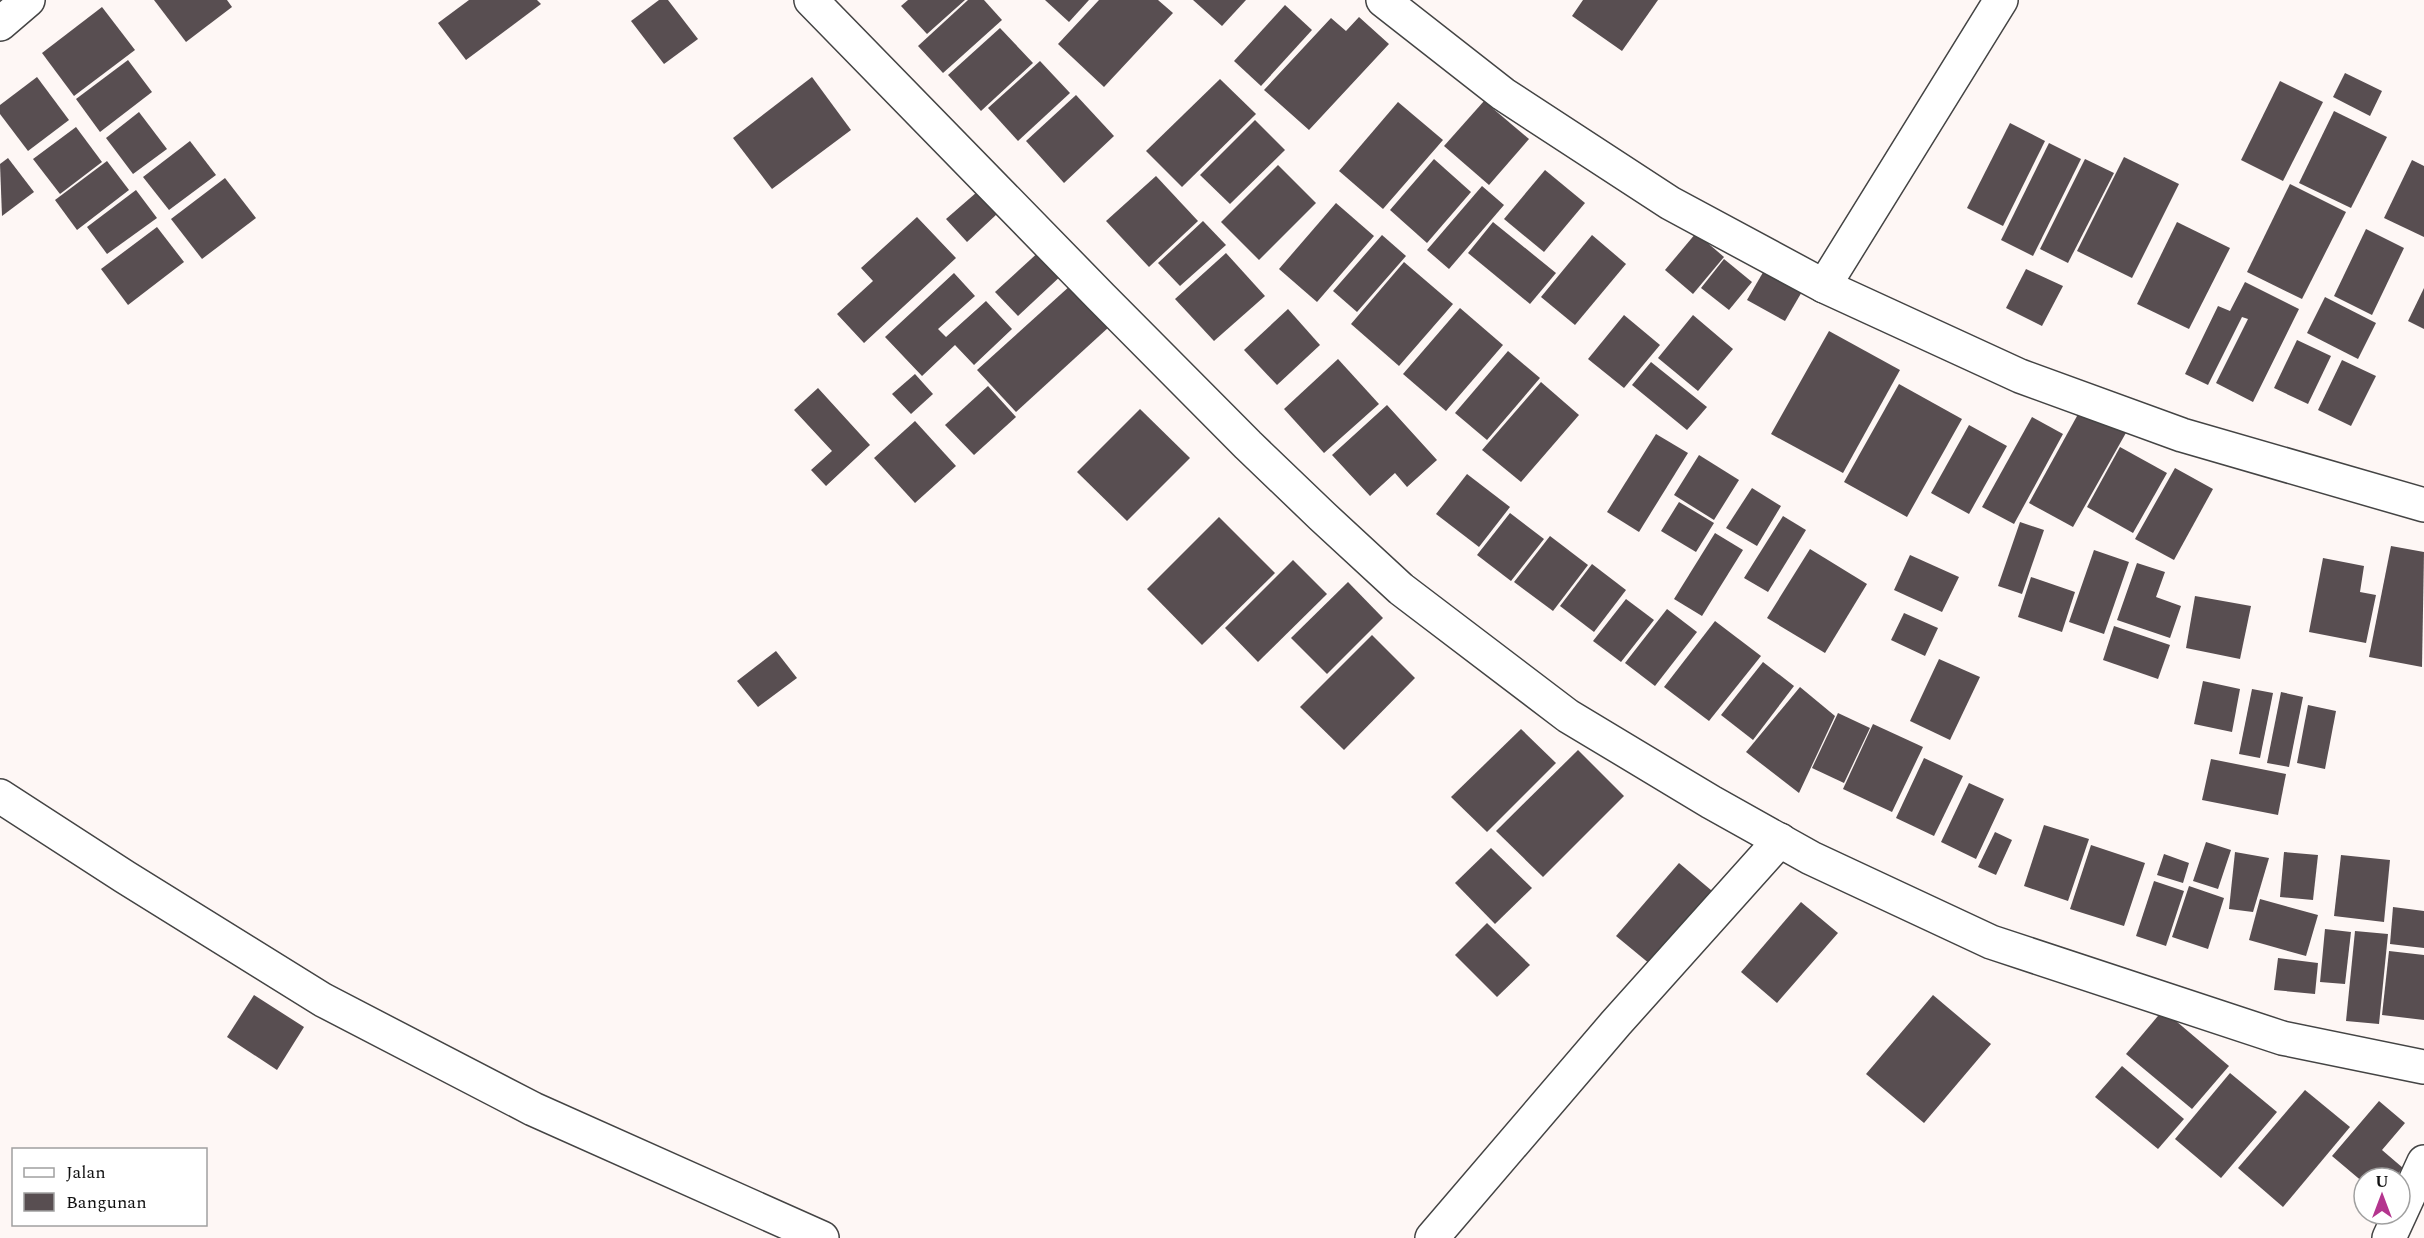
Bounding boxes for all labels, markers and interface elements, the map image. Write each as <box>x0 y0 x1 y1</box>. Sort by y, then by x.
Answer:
legend <box>12 1148 207 1226</box>
text: Jalan <box>66 1159 106 1186</box>
north arrow <box>2352 1166 2412 1226</box>
text: U <box>2375 1170 2389 1194</box>
text: Bangunan <box>66 1189 147 1216</box>

